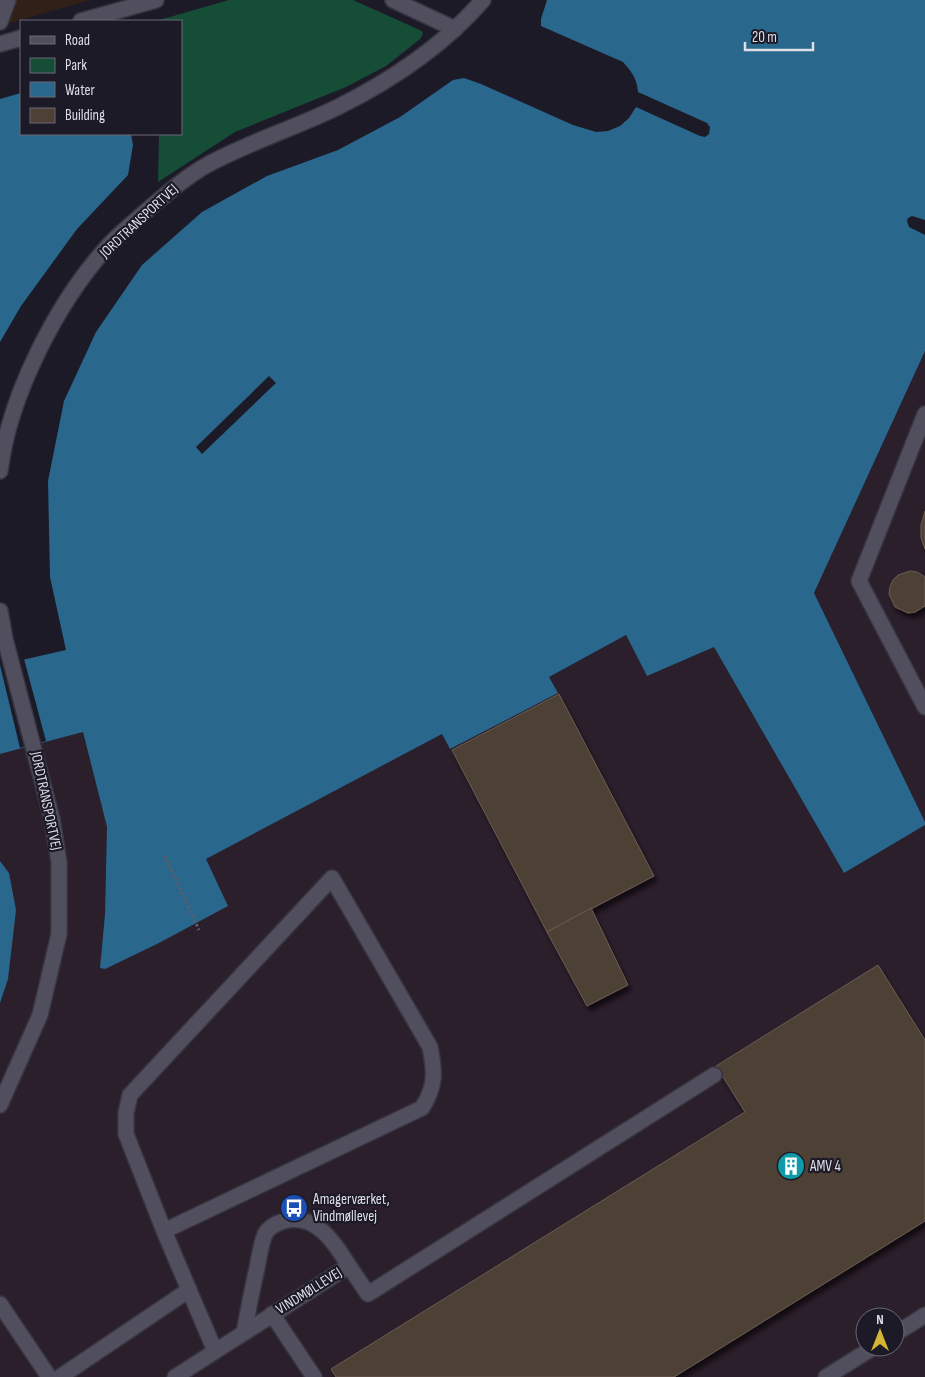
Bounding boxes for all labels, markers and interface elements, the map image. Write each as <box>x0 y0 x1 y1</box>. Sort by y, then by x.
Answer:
legend <box>20 20 182 135</box>
scale bar <box>745 20 812 52</box>
text: 20 m <box>752 28 777 47</box>
text: Road <box>65 31 90 50</box>
text: Park <box>65 56 87 75</box>
text: Water <box>65 81 96 100</box>
text: Building <box>65 106 105 125</box>
street label: JORDTRANSPORTVEJ <box>95 180 182 263</box>
street label: JORDTRANSPORTVEJ <box>26 749 66 852</box>
building icon: AMV 4 <box>776 1151 806 1181</box>
place label: AMV 4 <box>809 1157 841 1176</box>
place label: Amagerværket, Vindmøllevej <box>312 1190 390 1226</box>
bus stop icon: Amagerværket, Vindmøllevej <box>279 1193 309 1223</box>
street label: VINDMØLLEVEJ <box>272 1263 346 1319</box>
north arrow <box>855 1307 905 1357</box>
text: N <box>876 1311 884 1328</box>

